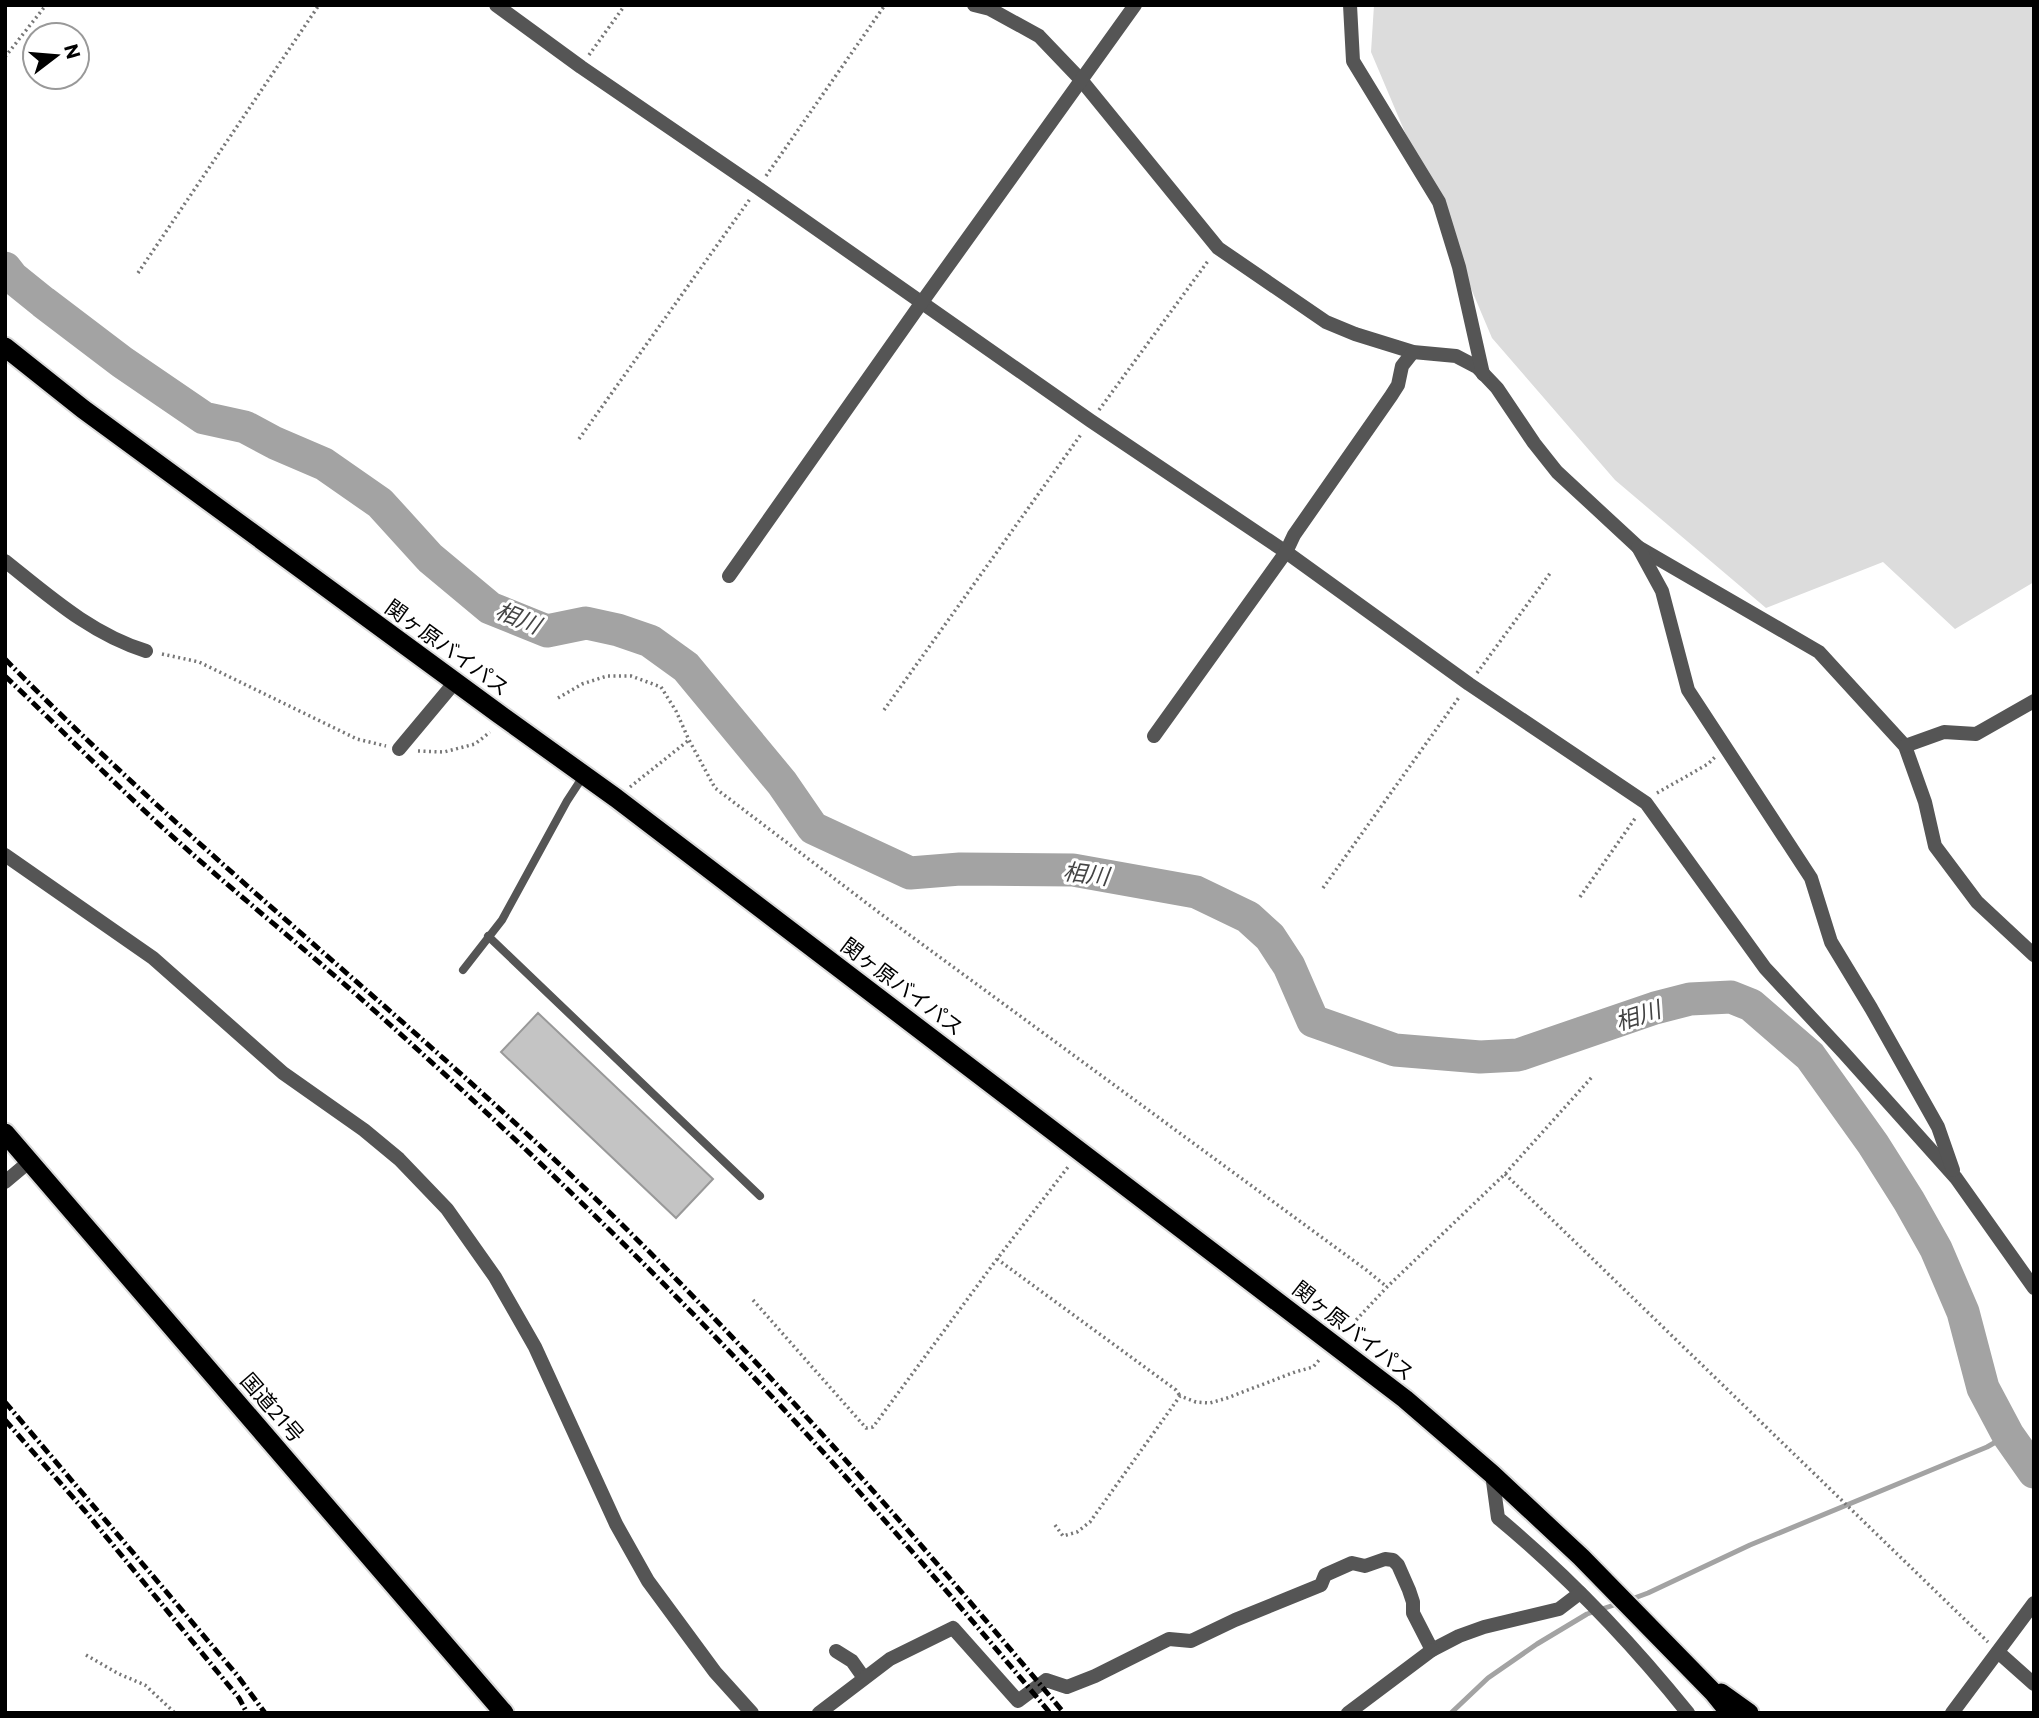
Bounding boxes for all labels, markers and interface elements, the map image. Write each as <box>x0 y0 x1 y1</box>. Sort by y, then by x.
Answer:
north arrow <box>21 21 91 91</box>
text: N <box>60 41 86 61</box>
street label: 関ヶ原バイパス <box>381 594 515 700</box>
water label: 相川 <box>492 595 548 640</box>
water label: 相川 <box>1062 856 1114 890</box>
street label: 関ヶ原バイパス <box>837 932 969 1040</box>
water label: 相川 <box>1611 994 1667 1035</box>
street label: 関ヶ原バイパス <box>1288 1275 1419 1385</box>
street label: 国道21号 <box>236 1367 310 1447</box>

